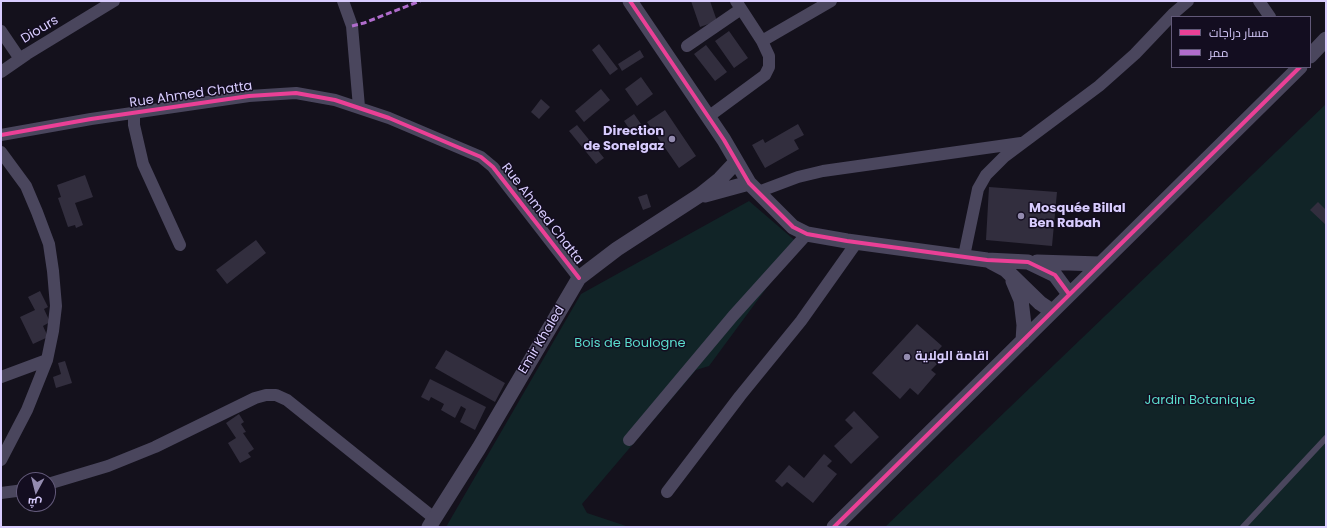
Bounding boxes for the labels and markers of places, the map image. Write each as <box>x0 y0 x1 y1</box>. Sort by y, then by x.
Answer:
place label: Direction de Sonelgaz <box>583 124 664 155</box>
marker: Direction de Sonelgaz <box>667 134 677 144</box>
place label: Mosquée Billal Ben Rabah <box>1029 201 1126 232</box>
marker: Mosquée Billal Ben Rabah <box>1016 211 1026 221</box>
place label: اقامة الولاية <box>915 349 989 365</box>
marker: اقامة الولاية <box>902 352 912 362</box>

